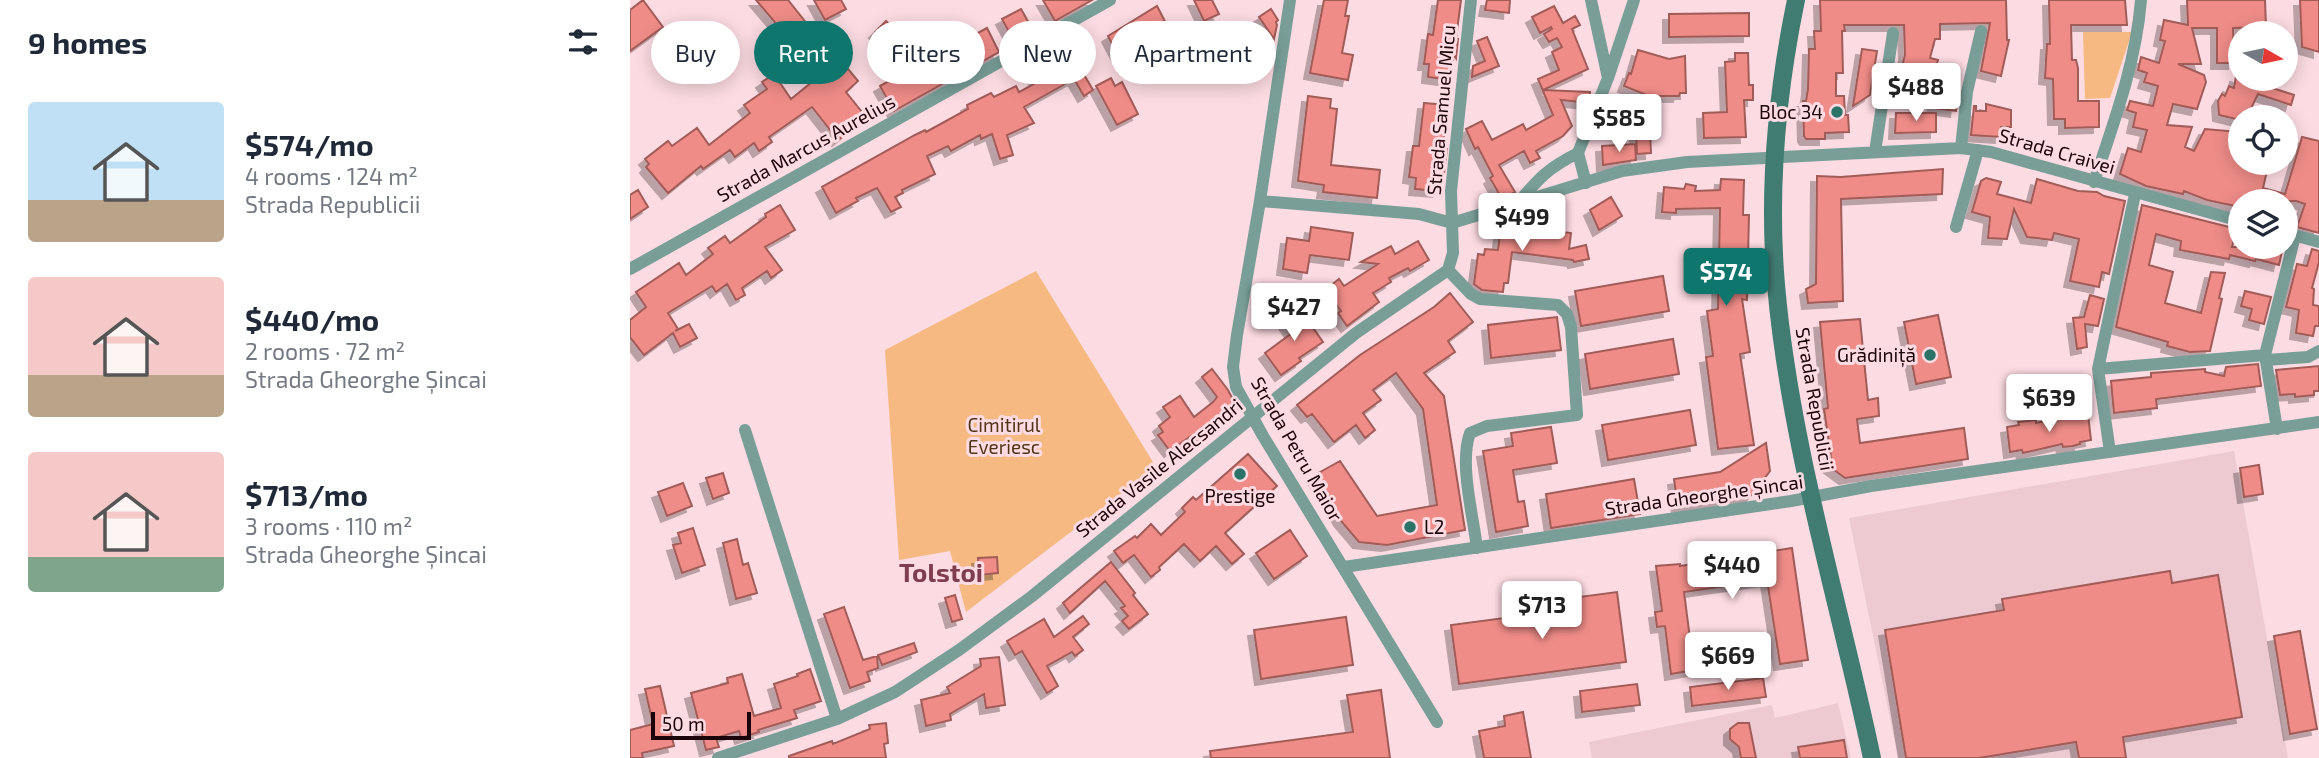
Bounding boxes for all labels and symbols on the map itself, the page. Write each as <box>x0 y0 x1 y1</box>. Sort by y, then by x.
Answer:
north arrow <box>2228 21 2298 91</box>
street label: Strada Samuel Micu <box>1422 24 1459 196</box>
pin: $488 <box>1875 64 1957 123</box>
street label: Strada Marcus Aurelius <box>713 89 899 206</box>
pin: $585 <box>1578 94 1660 154</box>
place label: Bloc 34 <box>1759 100 1823 123</box>
marker: Bloc 34 <box>1829 104 1845 120</box>
street label: Strada Craivei <box>1996 123 2118 178</box>
pin: $499 <box>1481 194 1563 253</box>
pin: $574 <box>1685 248 1767 308</box>
pin: $427 <box>1253 284 1335 343</box>
street label: Strada Republicii <box>1792 326 1839 472</box>
place label: Grădiniță <box>1837 343 1916 368</box>
marker: Grădiniță <box>1922 347 1938 363</box>
street label: Strada Petru Maior <box>1247 372 1348 525</box>
pin: $639 <box>2008 374 2090 434</box>
street label: Strada Vasile Alecsandri <box>1071 393 1247 542</box>
park label: Cimitirul Everiesc <box>968 413 1041 458</box>
marker: Prestige <box>1232 466 1248 482</box>
street label: Strada Gheorghe Șincai <box>1603 469 1805 522</box>
place label: Prestige <box>1204 484 1276 507</box>
place label: L2 <box>1424 515 1444 538</box>
marker: L2 <box>1402 519 1418 535</box>
pin: $440 <box>1691 542 1773 601</box>
district label: Tolstoi <box>899 556 983 587</box>
pin: $713 <box>1501 582 1583 641</box>
pin: $669 <box>1687 632 1769 692</box>
scale bar <box>651 709 751 741</box>

